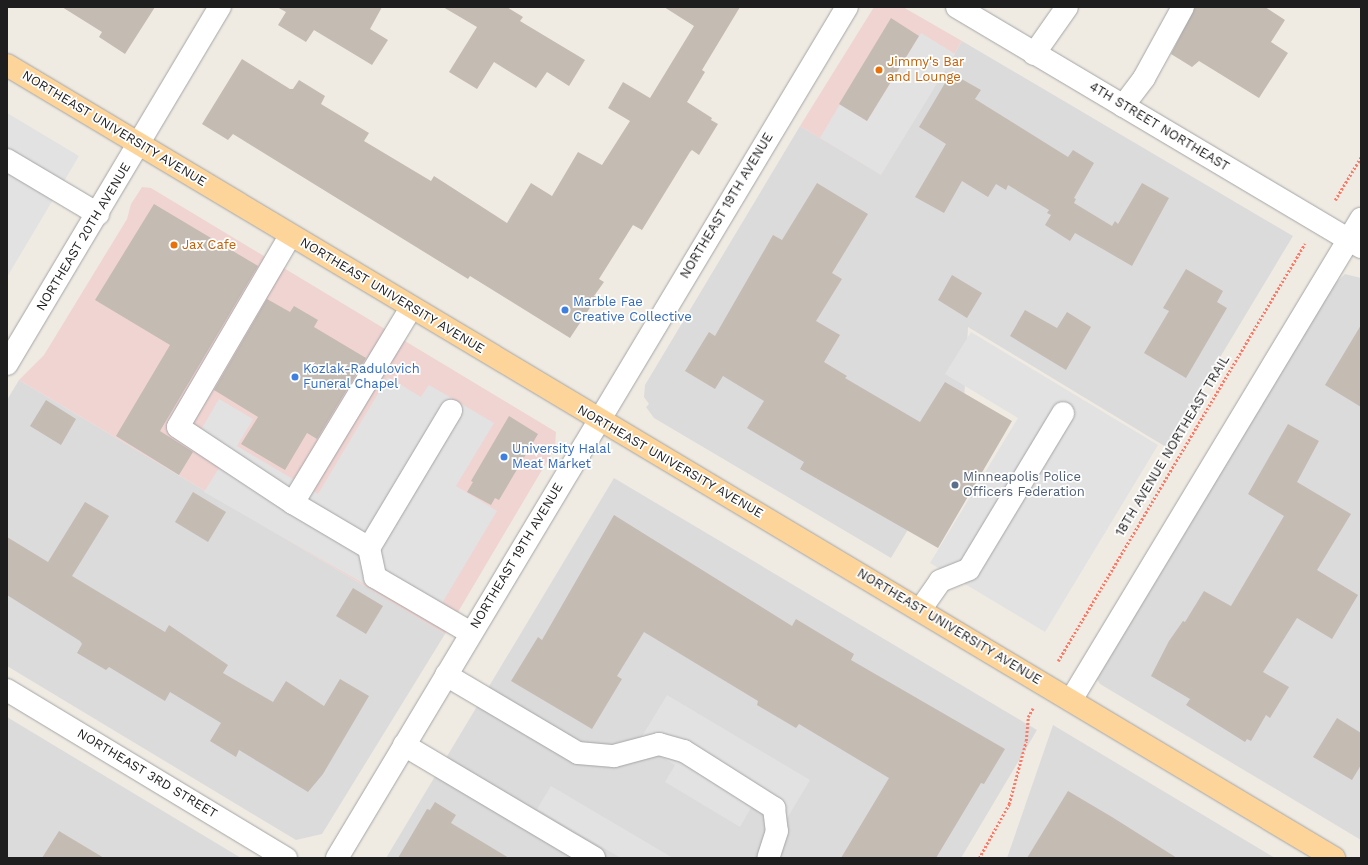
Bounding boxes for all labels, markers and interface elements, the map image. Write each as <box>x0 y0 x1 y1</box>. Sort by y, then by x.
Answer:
place label: Jimmy's Bar and Lounge <box>887 55 964 86</box>
marker: Jimmy's Bar and Lounge <box>874 65 884 75</box>
street label: NORTHEAST UNIVERSITY AVENUE <box>18 67 210 191</box>
street label: 4TH STREET NORTHEAST <box>1086 79 1232 175</box>
street label: NORTHEAST 19TH AVENUE <box>677 130 777 282</box>
street label: NORTHEAST 20TH AVENUE <box>33 160 135 314</box>
street label: NORTHEAST UNIVERSITY AVENUE <box>296 234 488 358</box>
place label: Jax Cafe <box>182 237 236 253</box>
marker: Jax Cafe <box>169 240 179 250</box>
place label: Marble Fae Creative Collective <box>573 295 692 326</box>
marker: Marble Fae Creative Collective <box>560 305 570 315</box>
street label: 18TH AVENUE NORTHEAST TRAIL <box>1112 352 1234 540</box>
place label: Kozlak-Radulovich Funeral Chapel <box>303 362 420 393</box>
marker: Kozlak-Radulovich Funeral Chapel <box>290 372 300 382</box>
street label: NORTHEAST UNIVERSITY AVENUE <box>574 402 766 522</box>
place label: University Halal Meat Market <box>512 442 611 473</box>
marker: University Halal Meat Market <box>499 452 509 462</box>
place label: Minneapolis Police Officers Federation <box>963 470 1085 501</box>
street label: NORTHEAST 19TH AVENUE <box>467 480 567 632</box>
marker: Minneapolis Police Officers Federation <box>950 480 960 490</box>
street label: NORTHEAST UNIVERSITY AVENUE <box>853 565 1045 689</box>
street label: NORTHEAST 3RD STREET <box>74 726 220 822</box>

